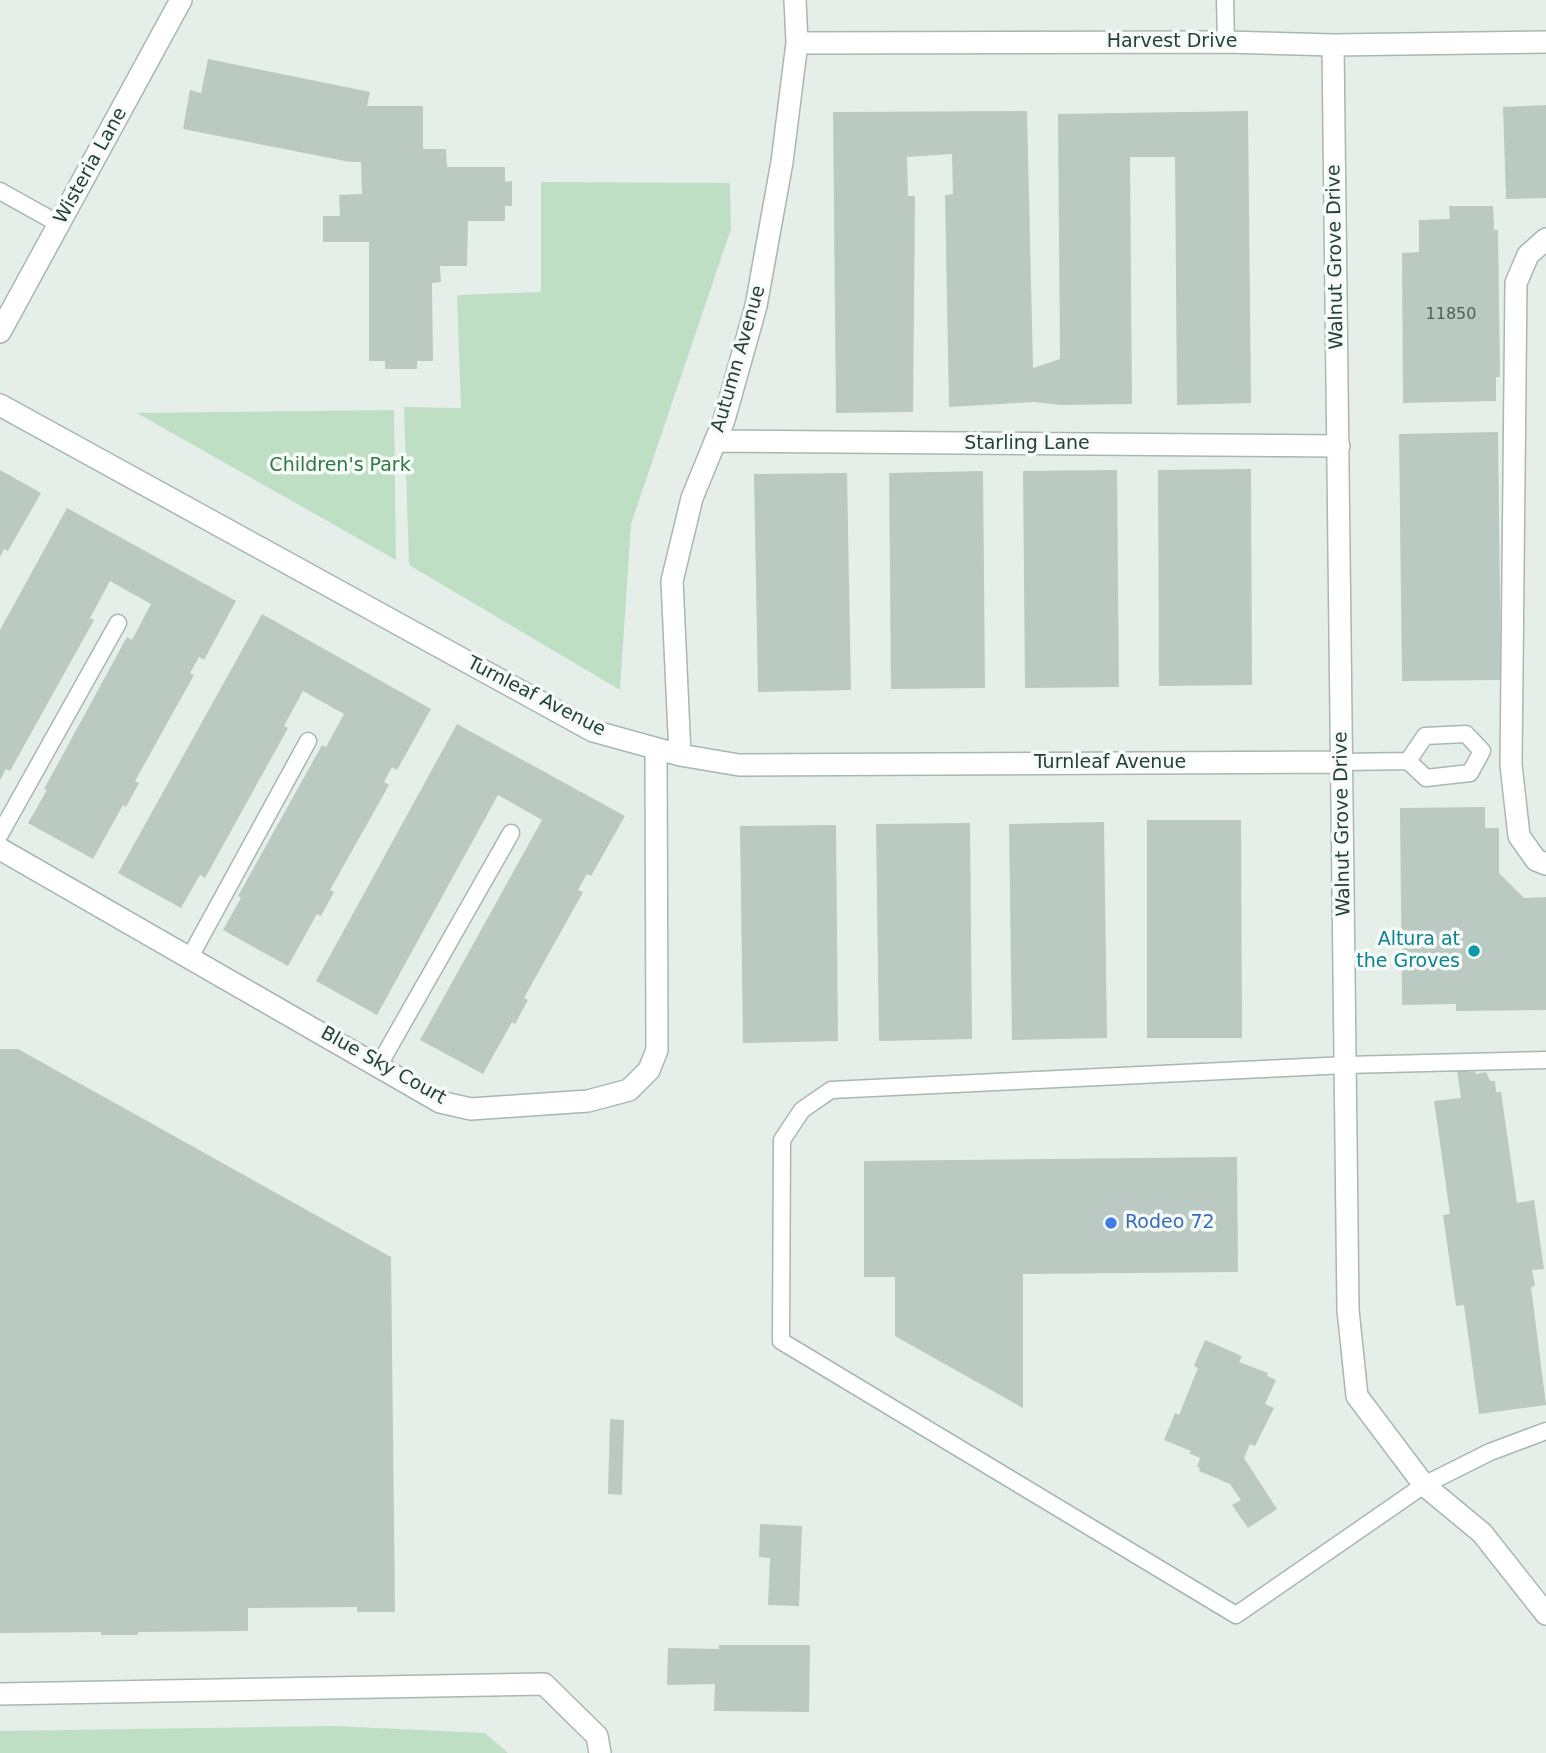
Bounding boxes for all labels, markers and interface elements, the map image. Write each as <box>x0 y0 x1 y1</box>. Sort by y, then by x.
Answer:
street label: Harvest Drive <box>1107 31 1237 53</box>
street label: Wisteria Lane <box>50 104 132 228</box>
street label: Walnut Grove Drive <box>1323 164 1349 350</box>
street label: Autumn Avenue <box>707 283 771 435</box>
house number: 11850 <box>1426 305 1476 325</box>
street label: Starling Lane <box>964 433 1090 455</box>
park label: Children's Park <box>269 455 411 477</box>
street label: Turnleaf Avenue <box>463 652 609 742</box>
street label: Walnut Grove Drive <box>1330 731 1356 917</box>
street label: Turnleaf Avenue <box>1034 752 1186 774</box>
place label: Altura at the Groves <box>1356 929 1460 973</box>
marker: Altura at the Groves <box>1466 943 1482 959</box>
street label: Blue Sky Court <box>316 1022 450 1110</box>
place label: Rodeo 72 <box>1125 1212 1215 1234</box>
marker: Rodeo 72 <box>1103 1215 1119 1231</box>

